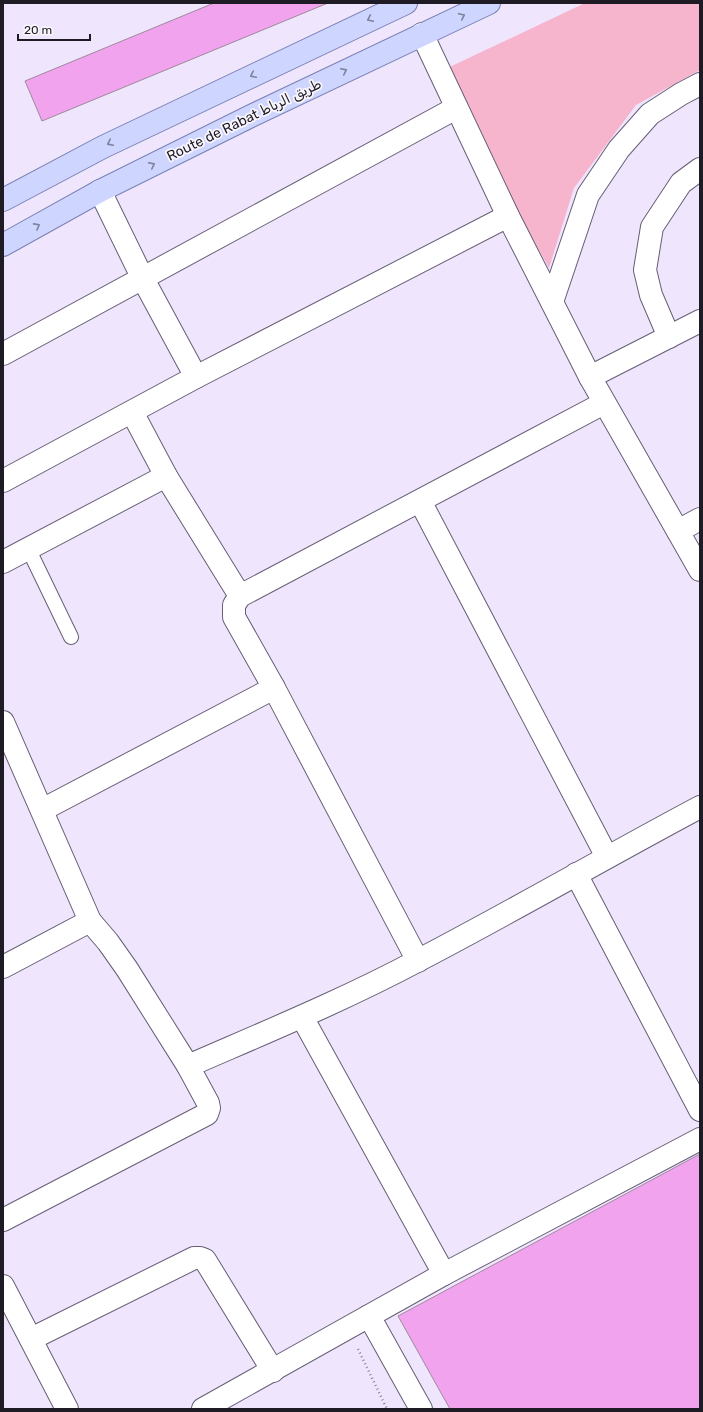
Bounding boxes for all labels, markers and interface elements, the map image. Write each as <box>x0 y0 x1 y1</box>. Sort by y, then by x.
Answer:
one-way arrow <box>457 13 465 21</box>
one-way arrow <box>367 14 375 22</box>
scale bar <box>18 16 90 42</box>
text: 20 m <box>24 23 52 37</box>
one-way arrow <box>340 68 348 76</box>
one-way arrow <box>250 70 257 78</box>
street label: Route de Rabat طريق الرباط <box>164 75 324 165</box>
one-way arrow <box>107 138 115 146</box>
one-way arrow <box>148 163 155 170</box>
one-way arrow <box>33 223 40 231</box>

